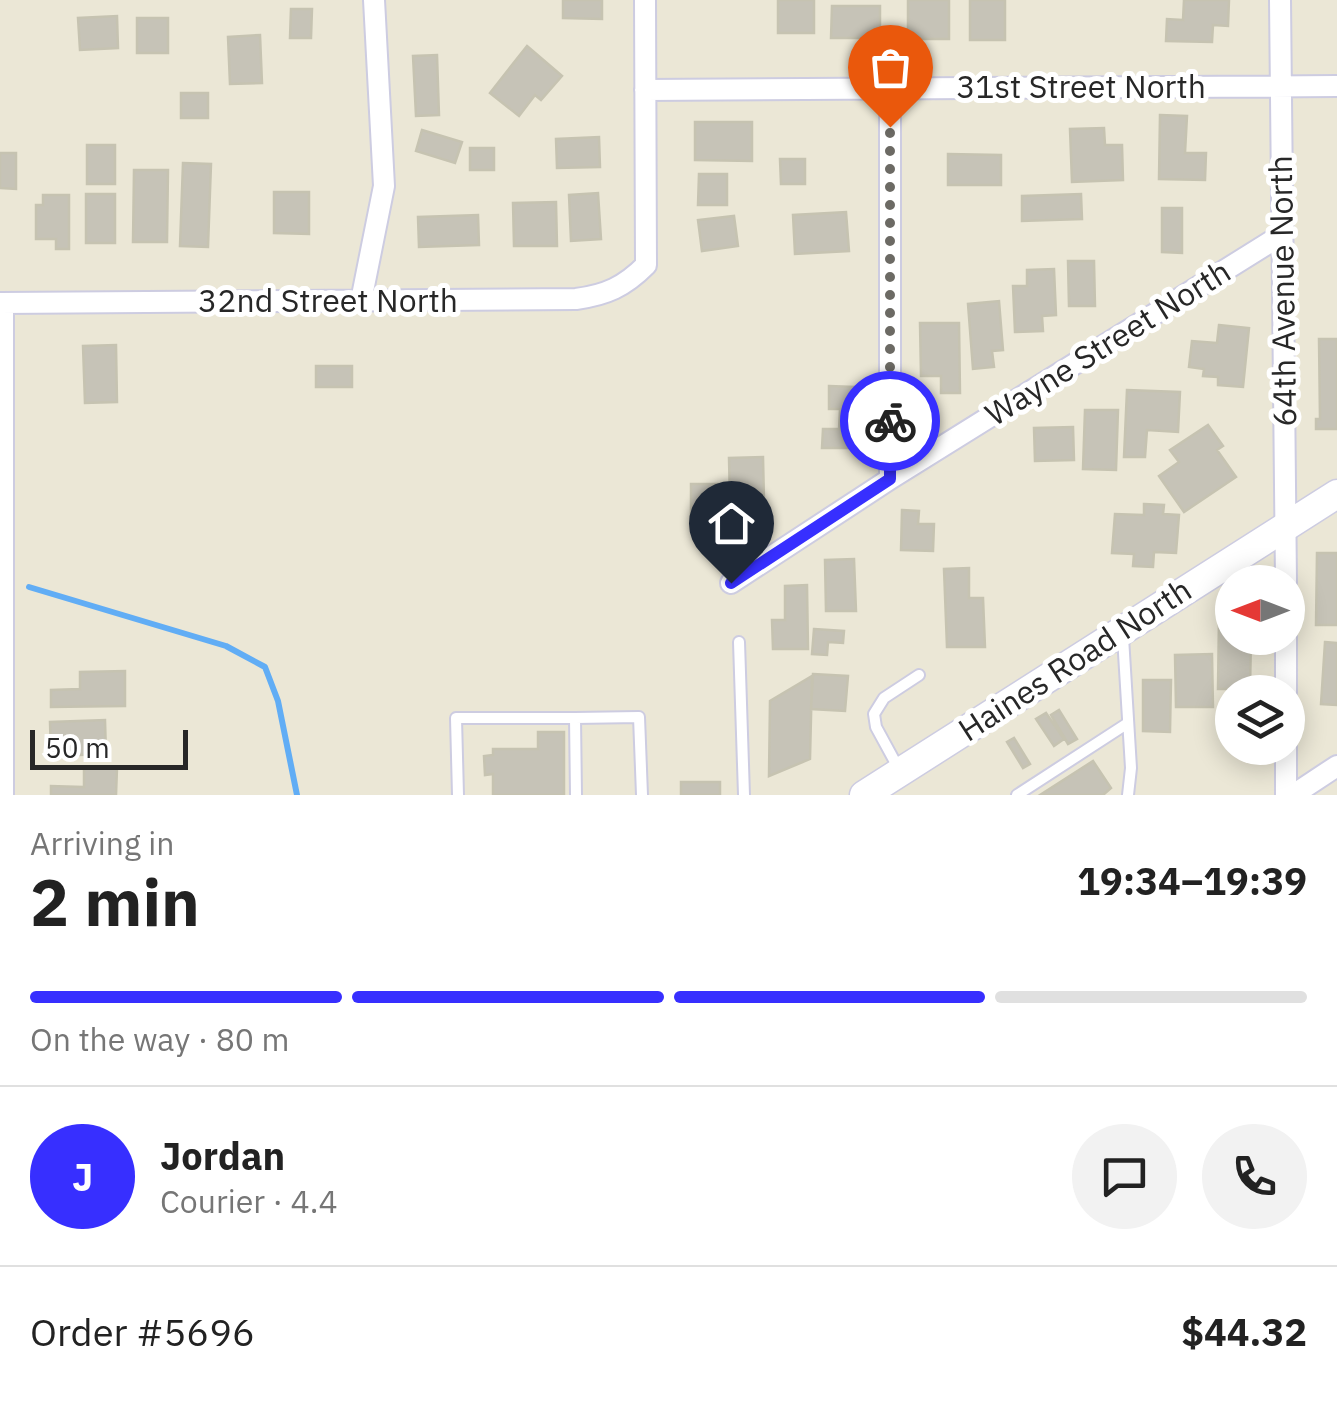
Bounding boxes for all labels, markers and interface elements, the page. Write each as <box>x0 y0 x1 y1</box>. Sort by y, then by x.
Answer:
pin <box>848 25 933 128</box>
icon: bag <box>863 40 918 95</box>
street label: 31st Street North <box>956 65 1206 107</box>
street label: 64th Avenue North <box>1259 155 1305 427</box>
street label: Wayne Street North <box>977 250 1238 435</box>
street label: 32nd Street North <box>198 279 458 321</box>
courier <box>840 371 940 471</box>
icon: bike <box>863 394 918 449</box>
pin <box>689 481 774 584</box>
icon: home <box>704 496 759 551</box>
north arrow <box>1215 565 1305 655</box>
map controls <box>1215 565 1305 765</box>
street label: Haines Road North <box>950 568 1199 750</box>
button: layers <box>1215 675 1305 765</box>
scale bar <box>30 725 188 770</box>
text: 50 m <box>45 729 110 766</box>
text: Arriving in <box>30 822 175 864</box>
text: 19:34–19:39 <box>1077 856 1307 905</box>
text: 2 min <box>30 859 200 944</box>
text: On the way · 80 m <box>30 1018 290 1060</box>
button: chat <box>1072 1124 1177 1229</box>
button: phone <box>1202 1124 1307 1229</box>
text: Jordan <box>160 1131 285 1180</box>
text: J <box>72 1152 93 1201</box>
text: Courier · 4.4 <box>160 1180 338 1222</box>
text: Order #5696 <box>30 1307 255 1356</box>
text: $44.32 <box>1181 1307 1307 1356</box>

